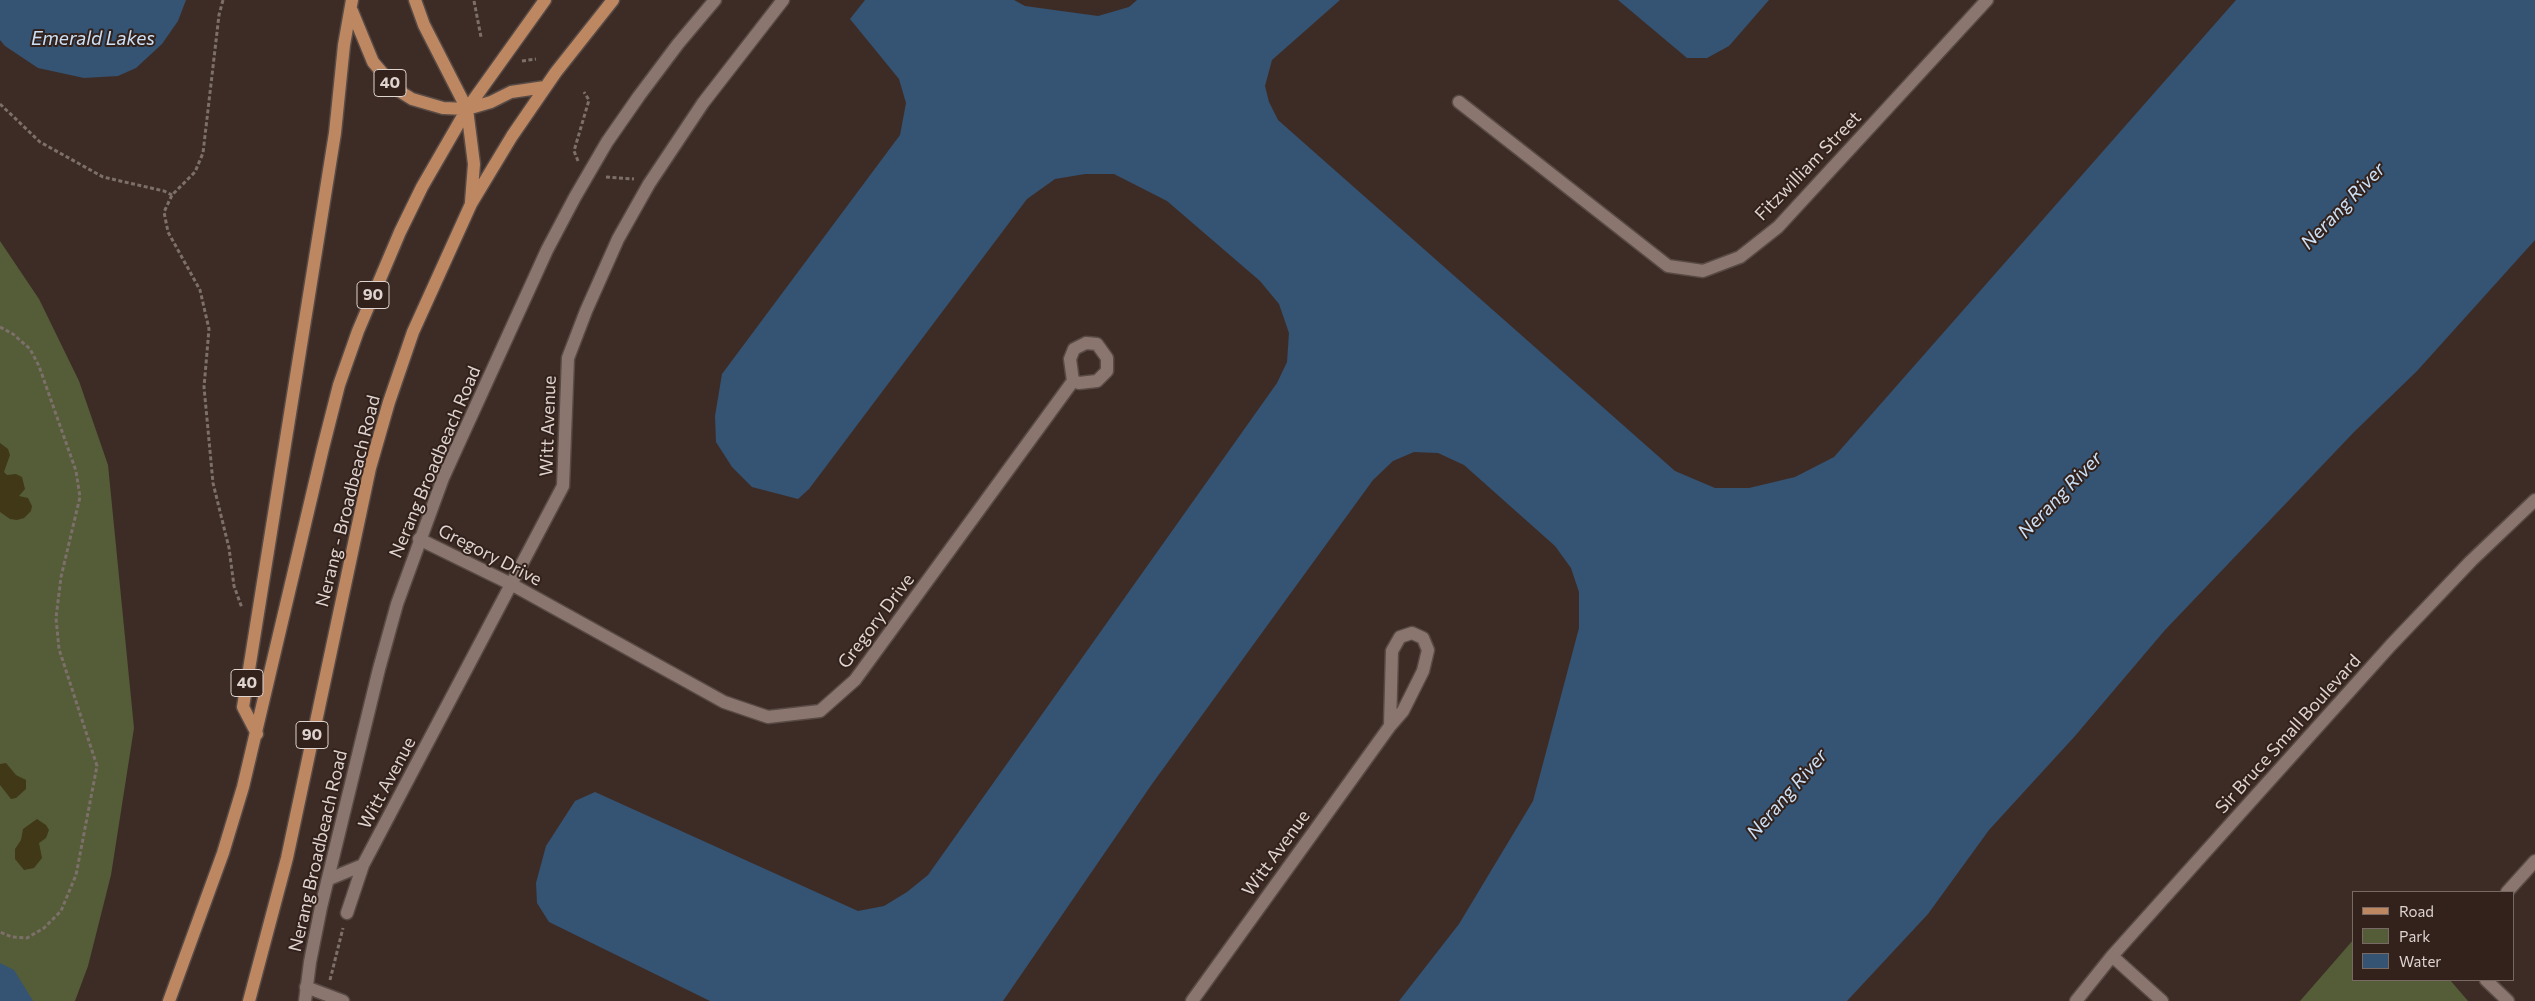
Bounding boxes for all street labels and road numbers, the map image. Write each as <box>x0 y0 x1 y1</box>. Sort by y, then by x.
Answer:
road number: 40 <box>374 70 406 96</box>
street label: Fitzwilliam Street <box>1750 107 1866 225</box>
road number: 90 <box>357 282 389 308</box>
street label: Nerang Broadbeach Road <box>385 363 485 561</box>
street label: Witt Avenue <box>535 375 561 477</box>
street label: Nerang - Broadbeach Road <box>311 393 385 609</box>
street label: Gregory Drive <box>435 520 545 590</box>
street label: Gregory Drive <box>833 569 919 673</box>
street label: Sir Bruce Small Boulevard <box>2211 650 2365 818</box>
road number: 40 <box>231 670 263 696</box>
road number: 90 <box>296 722 328 748</box>
street label: Witt Avenue <box>354 733 420 833</box>
street label: Nerang Broadbeach Road <box>284 748 352 954</box>
street label: Witt Avenue <box>1238 806 1314 900</box>

